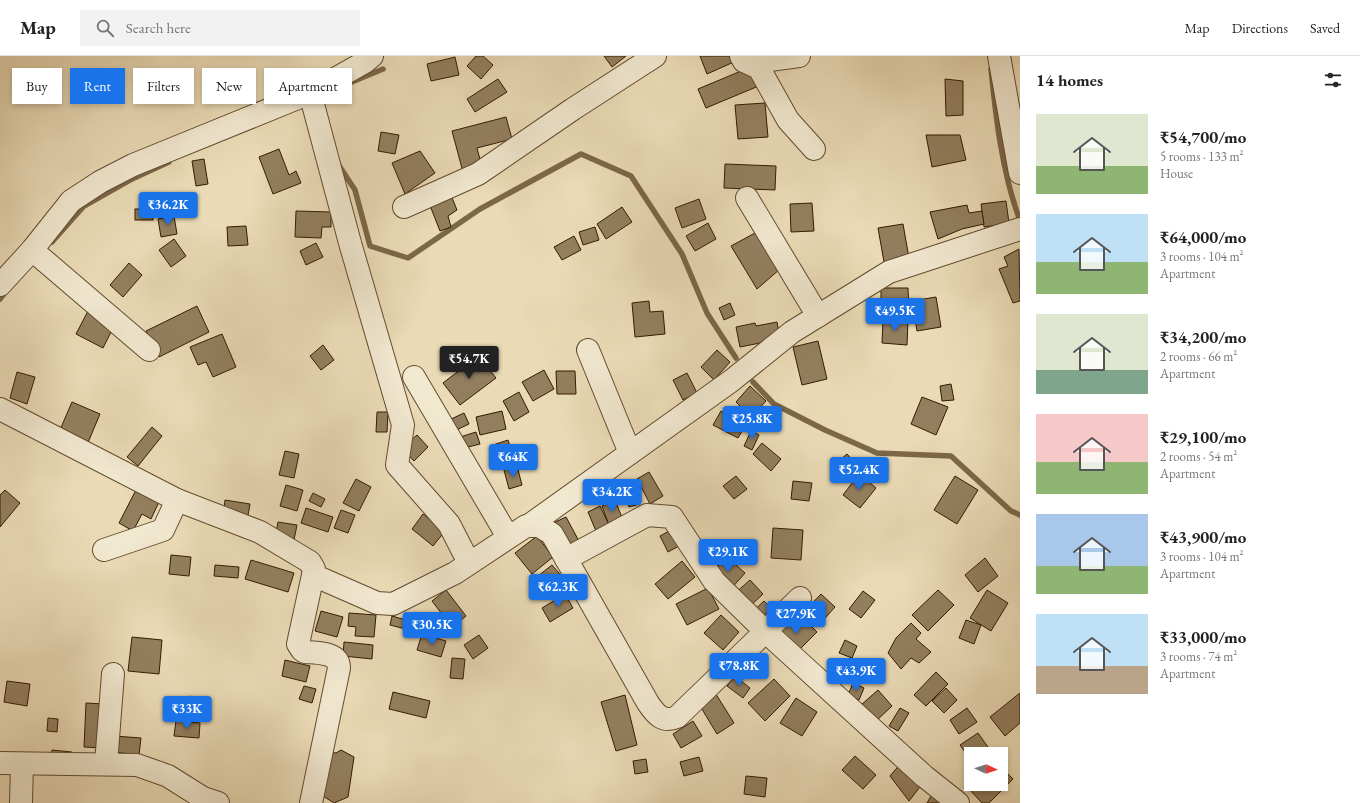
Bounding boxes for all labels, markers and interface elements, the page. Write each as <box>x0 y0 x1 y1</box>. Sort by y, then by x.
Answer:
search box <box>80 10 360 46</box>
text: Map <box>20 15 56 40</box>
icon: search <box>94 17 116 39</box>
text: Search here <box>126 18 191 37</box>
text: Map <box>1184 19 1210 37</box>
text: Directions <box>1232 19 1288 37</box>
text: Saved <box>1310 19 1340 37</box>
chip: Buy <box>12 68 62 104</box>
chip: Rent <box>70 68 125 104</box>
chip: Filters <box>133 68 194 104</box>
chip: New <box>202 68 256 104</box>
chip: Apartment <box>264 68 352 104</box>
text: 14 homes <box>1036 69 1103 91</box>
icon: filters <box>1322 69 1344 91</box>
text: ₹54,700/mo <box>1160 126 1246 148</box>
icon: home <box>1068 130 1116 178</box>
text: 5 rooms · 133 m² <box>1160 148 1244 165</box>
text: House <box>1160 165 1193 182</box>
pin: ₹36.2K <box>135 192 201 226</box>
text: ₹36.2K <box>148 196 188 213</box>
text: ₹64,000/mo <box>1160 226 1246 248</box>
icon: home <box>1068 230 1116 278</box>
text: 3 rooms · 104 m² <box>1160 248 1244 265</box>
text: Apartment <box>1160 265 1215 282</box>
pin: ₹49.5K <box>862 298 928 332</box>
text: ₹49.5K <box>875 302 915 319</box>
text: ₹34,200/mo <box>1160 326 1246 348</box>
icon: home <box>1068 330 1116 378</box>
pin: ₹54.7K <box>436 346 502 380</box>
text: 2 rooms · 66 m² <box>1160 348 1237 365</box>
text: ₹54.7K <box>449 350 489 367</box>
text: Apartment <box>1160 365 1215 382</box>
pin: ₹25.8K <box>719 406 785 440</box>
text: ₹25.8K <box>732 410 772 427</box>
text: ₹29,100/mo <box>1160 426 1246 448</box>
icon: home <box>1068 430 1116 478</box>
pin: ₹64K <box>489 444 537 478</box>
text: ₹64K <box>498 448 528 465</box>
text: 2 rooms · 54 m² <box>1160 448 1237 465</box>
pin: ₹52.4K <box>826 457 892 491</box>
text: ₹52.4K <box>839 461 879 478</box>
text: Apartment <box>1160 465 1215 482</box>
pin: ₹34.2K <box>579 479 645 513</box>
text: ₹34.2K <box>592 483 632 500</box>
text: ₹43,900/mo <box>1160 526 1246 548</box>
icon: home <box>1068 530 1116 578</box>
pin: ₹29.1K <box>695 539 761 573</box>
text: ₹29.1K <box>708 543 748 560</box>
text: 3 rooms · 104 m² <box>1160 548 1244 565</box>
text: Apartment <box>1160 565 1215 582</box>
pin: ₹62.3K <box>525 574 591 608</box>
text: ₹62.3K <box>538 578 578 595</box>
pin: ₹27.9K <box>763 601 829 635</box>
text: ₹27.9K <box>776 605 816 622</box>
pin: ₹30.5K <box>399 612 465 646</box>
text: ₹30.5K <box>412 616 452 633</box>
text: ₹33,000/mo <box>1160 626 1246 648</box>
icon: home <box>1068 630 1116 678</box>
text: 3 rooms · 74 m² <box>1160 648 1237 665</box>
pin: ₹78.8K <box>706 653 772 687</box>
text: ₹78.8K <box>719 657 759 674</box>
pin: ₹43.9K <box>823 658 889 692</box>
text: ₹43.9K <box>836 662 876 679</box>
text: Apartment <box>1160 665 1215 682</box>
pin: ₹33K <box>163 696 211 730</box>
text: ₹33K <box>172 700 202 717</box>
north arrow <box>964 747 1008 791</box>
map controls <box>964 747 1008 791</box>

